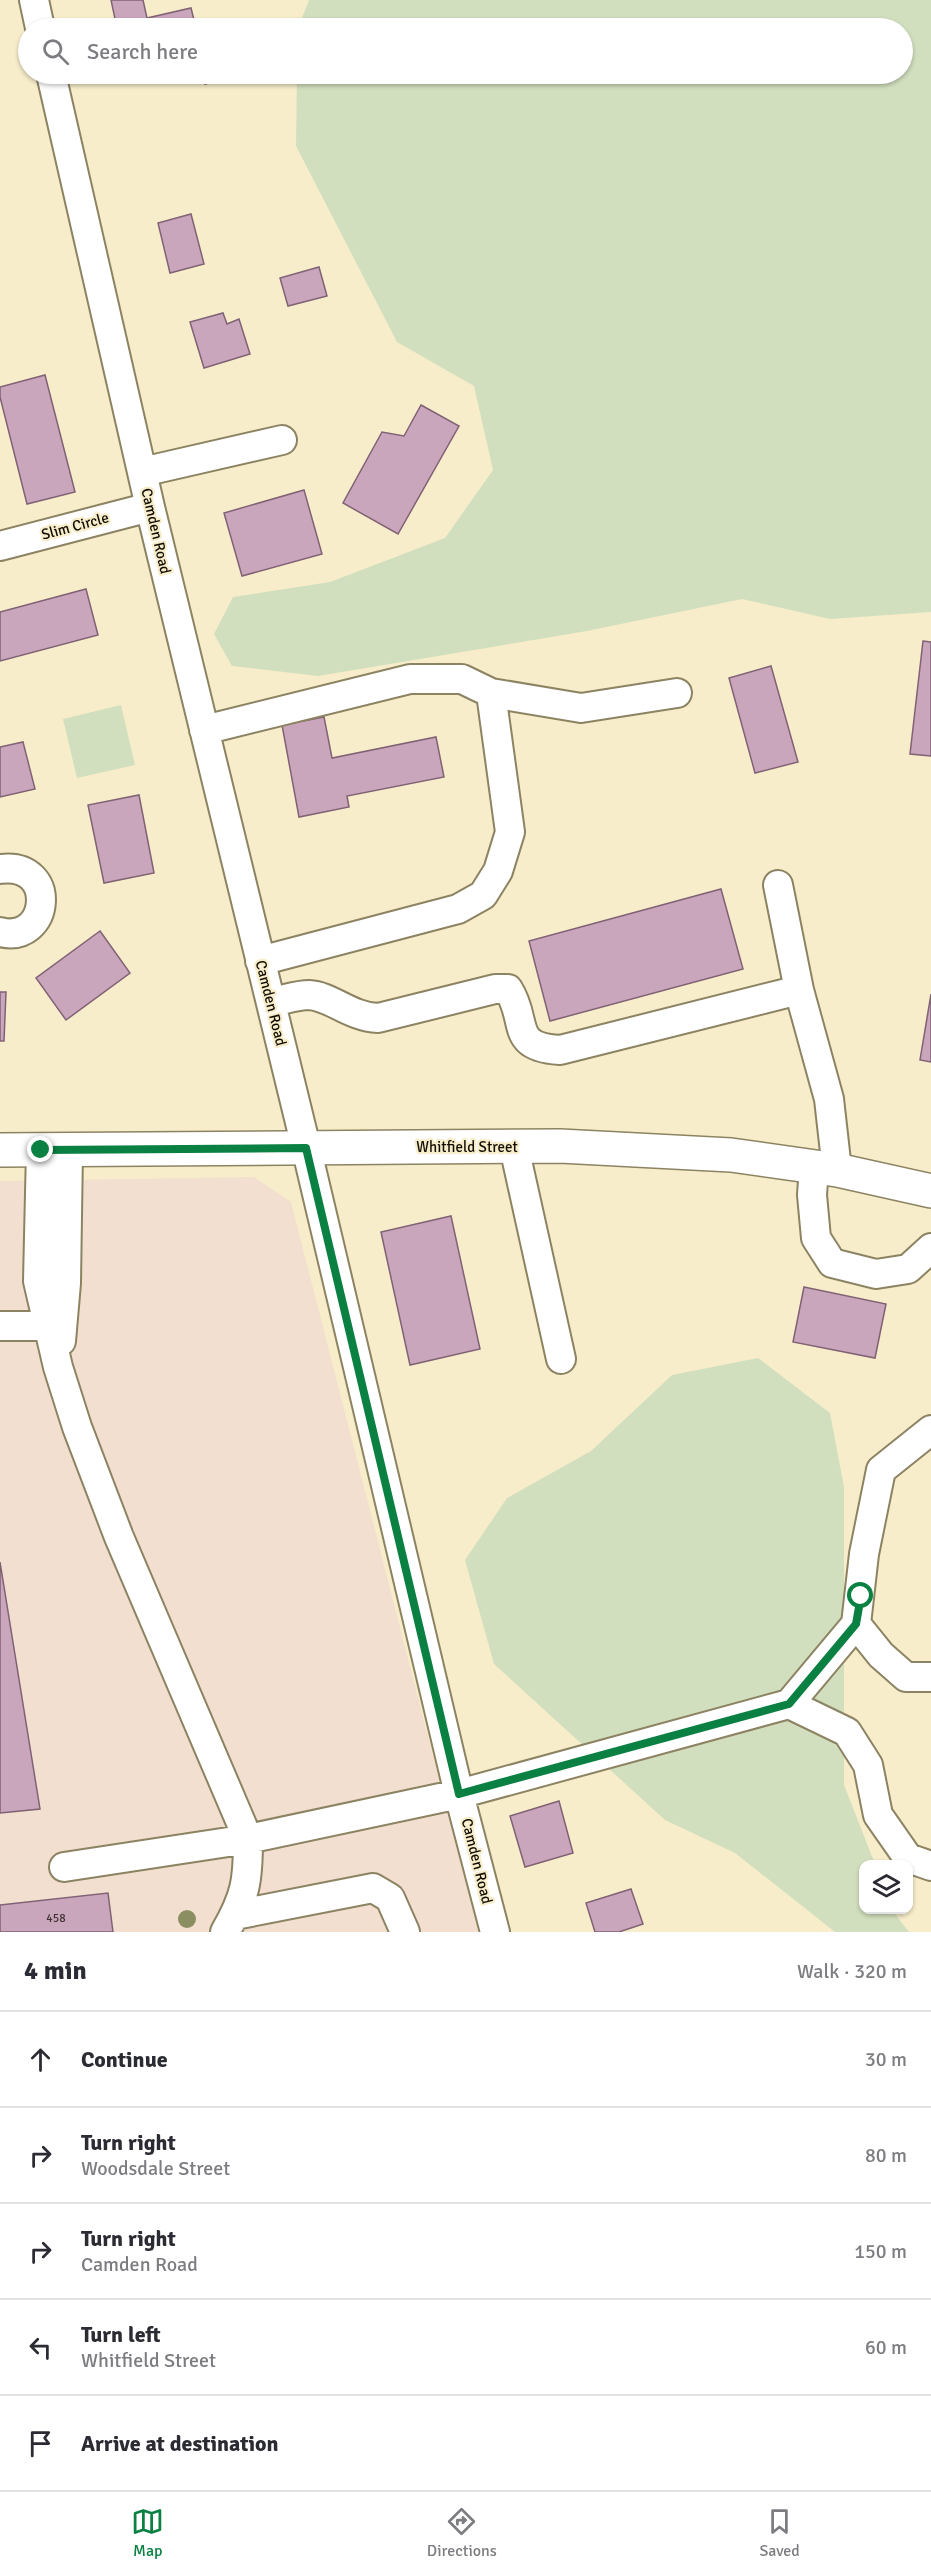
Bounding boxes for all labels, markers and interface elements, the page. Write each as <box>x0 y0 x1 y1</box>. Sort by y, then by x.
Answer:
search box <box>18 18 913 84</box>
icon: search <box>39 35 72 68</box>
text: Search here <box>87 38 198 65</box>
street label: Camden Road <box>137 486 175 576</box>
street label: Slim Circle <box>39 508 111 544</box>
street label: Camden Road <box>252 958 290 1048</box>
route end <box>27 1136 53 1162</box>
street label: Whitfield Street <box>416 1138 518 1156</box>
route start <box>847 1582 873 1608</box>
street label: Camden Road <box>458 1816 496 1906</box>
map controls <box>859 1860 913 1914</box>
button: layers <box>859 1860 913 1914</box>
house number: 458 <box>46 1911 66 1926</box>
text: 4 min <box>24 1955 87 1987</box>
text: Walk · 320 m <box>797 1959 907 1984</box>
icon: ahead <box>24 2043 57 2076</box>
text: Continue <box>81 2046 168 2073</box>
text: 30 m <box>865 2047 907 2072</box>
text: Turn right <box>81 2129 176 2156</box>
icon: right <box>24 2139 57 2172</box>
text: 80 m <box>865 2143 907 2168</box>
text: Woodsdale Street <box>81 2156 230 2181</box>
text: Turn right <box>81 2225 176 2252</box>
icon: right <box>24 2235 57 2268</box>
text: 150 m <box>854 2239 907 2264</box>
text: Camden Road <box>81 2252 198 2277</box>
text: Turn left <box>81 2321 161 2348</box>
icon: left <box>24 2331 57 2364</box>
text: 60 m <box>865 2335 907 2360</box>
text: Whitfield Street <box>81 2348 216 2373</box>
icon: arrive <box>24 2427 57 2460</box>
text: Arrive at destination <box>81 2430 278 2457</box>
tab: Map <box>131 2505 164 2561</box>
tab: Directions <box>427 2505 497 2561</box>
tab: Saved <box>759 2505 800 2561</box>

